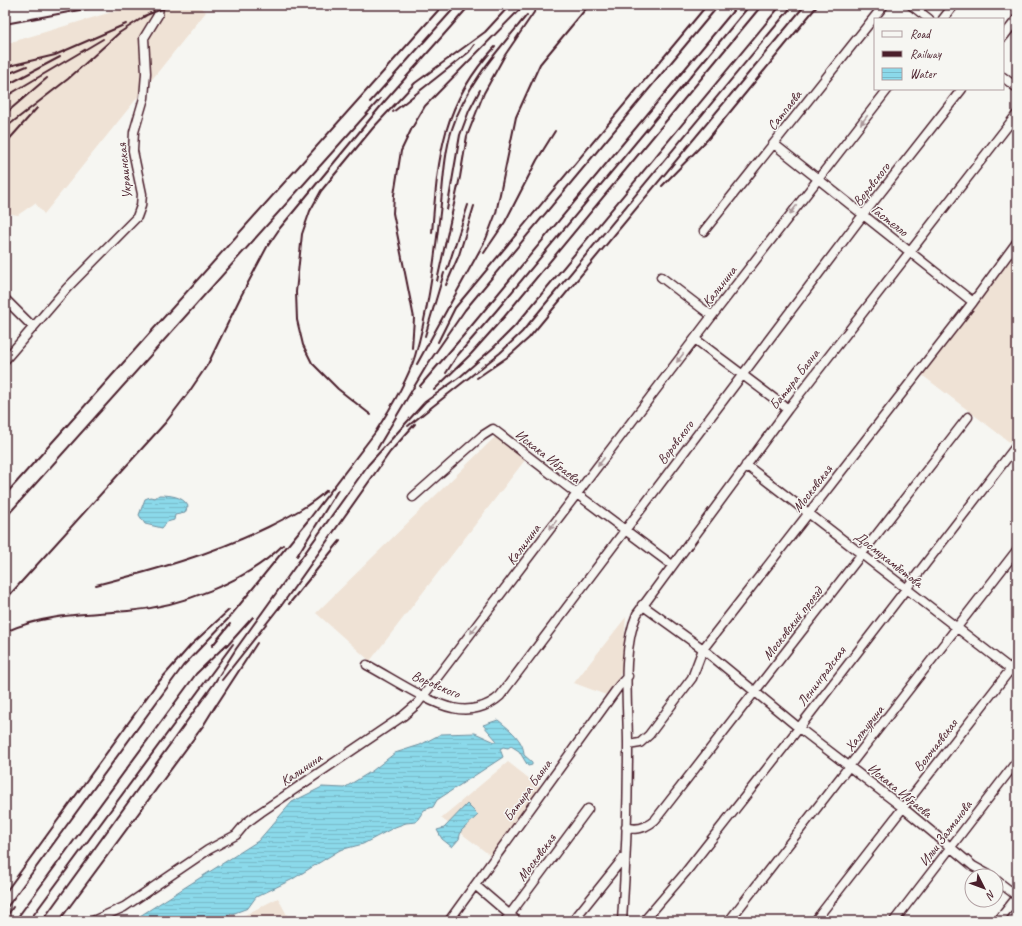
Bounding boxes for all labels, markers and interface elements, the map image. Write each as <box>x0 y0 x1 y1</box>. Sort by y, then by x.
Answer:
legend <box>874 18 1004 90</box>
text: Road <box>910 26 932 42</box>
text: Railway <box>910 46 942 62</box>
text: Water <box>910 66 938 82</box>
street label: Сатпаева <box>763 86 806 134</box>
one-way arrow <box>860 114 868 125</box>
street label: Украинская <box>113 141 136 200</box>
street label: Воровского <box>849 158 894 210</box>
street label: Гастелло <box>868 201 912 241</box>
one-way arrow <box>789 205 797 216</box>
street label: Калинина <box>698 262 741 310</box>
street label: Батыра Баяна <box>766 345 824 413</box>
one-way arrow <box>676 353 684 364</box>
street label: Воровского <box>653 416 698 468</box>
street label: Искака Ибраева <box>512 426 585 488</box>
one-way arrow <box>597 456 606 467</box>
street label: Московская <box>789 461 837 515</box>
street label: Калинина <box>503 520 545 568</box>
one-way arrow <box>549 520 557 531</box>
street label: Досмухамбетова <box>851 527 927 592</box>
street label: Московский проезд <box>759 582 827 663</box>
one-way arrow <box>471 624 479 634</box>
street label: Ленинградская <box>793 642 850 710</box>
street label: Воровского <box>409 667 463 703</box>
street label: Халтурина <box>841 701 888 755</box>
street label: Волочаевская <box>910 715 962 775</box>
street label: Калинина <box>277 749 326 789</box>
street label: Батыра Баяна <box>499 756 556 824</box>
street label: Искака Ибраева <box>864 759 936 822</box>
street label: Ильи Залманова <box>915 796 976 869</box>
street label: Московская <box>513 829 560 884</box>
north arrow <box>964 868 1004 908</box>
text: N <box>982 887 999 904</box>

